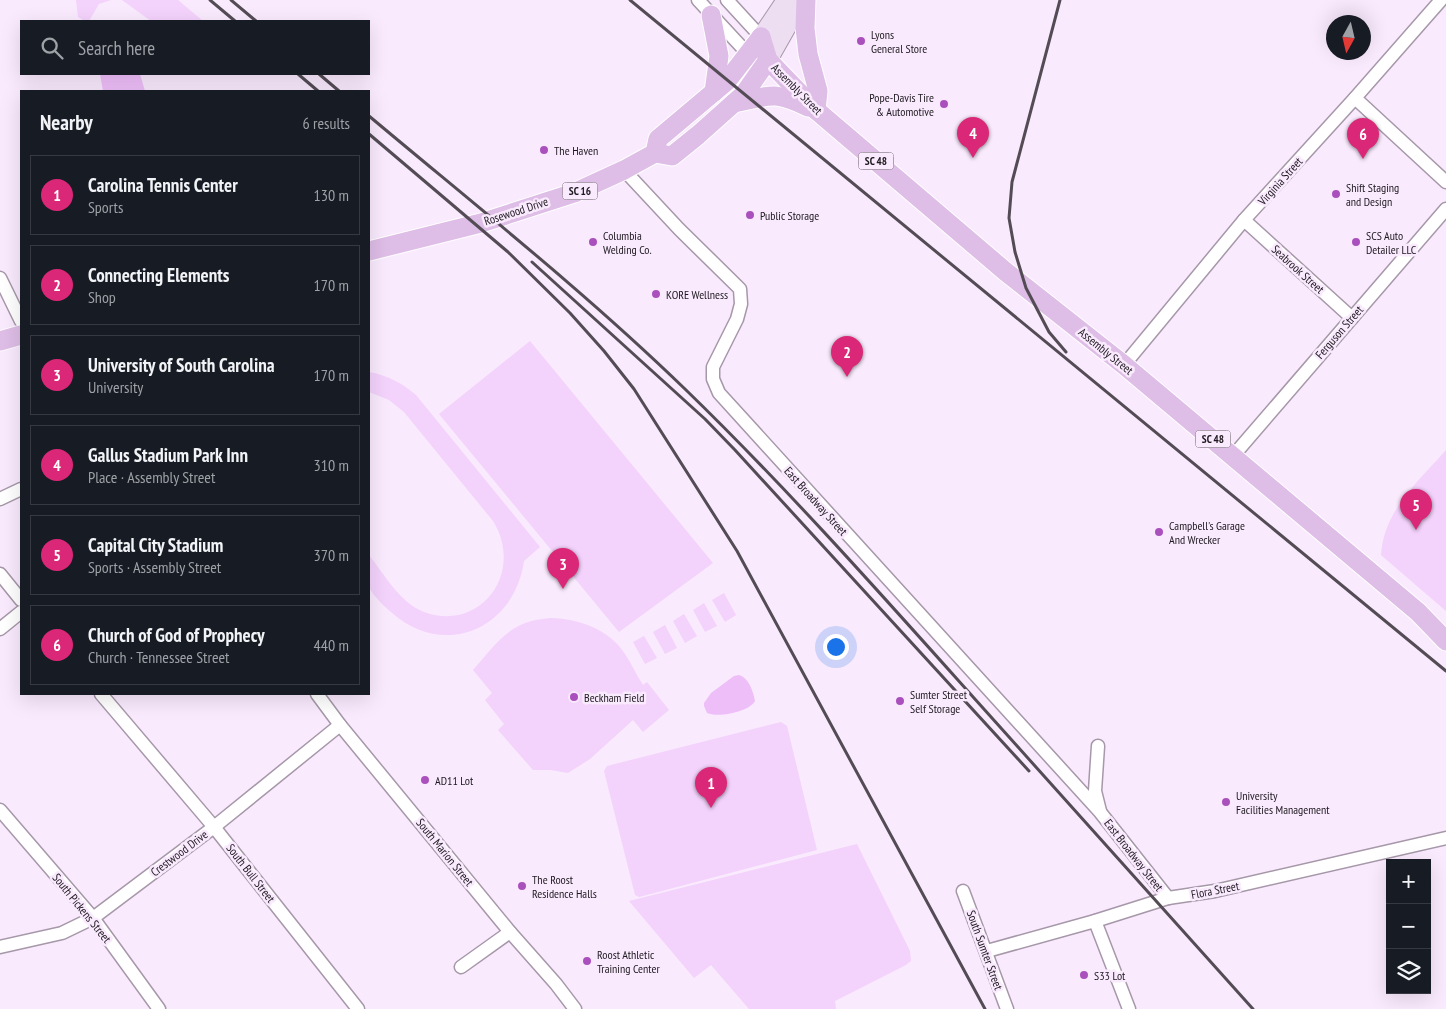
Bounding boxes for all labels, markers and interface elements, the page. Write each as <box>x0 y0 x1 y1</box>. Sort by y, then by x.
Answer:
north arrow <box>1326 15 1371 60</box>
search box <box>20 20 370 75</box>
place label: Lyons General Store <box>871 27 927 56</box>
icon: search <box>38 34 66 62</box>
marker: Lyons General Store <box>855 35 867 47</box>
text: Search here <box>78 36 155 60</box>
street label: Assembly Street <box>768 60 826 118</box>
place label: Pope-Davis Tire & Automotive <box>869 90 934 119</box>
marker: Pope-Davis Tire & Automotive <box>938 98 950 110</box>
text: Nearby <box>40 109 93 136</box>
text: 6 results <box>303 113 350 133</box>
pin: 4 <box>957 117 989 158</box>
pin: 6 <box>1347 118 1379 159</box>
place label: The Haven <box>554 143 598 158</box>
marker: The Haven <box>538 144 550 156</box>
road number: SC 48 <box>858 153 894 170</box>
street label: Virginia Street <box>1254 153 1306 209</box>
text: Carolina Tennis Center <box>88 173 238 197</box>
place label: Shift Staging and Design <box>1346 180 1399 209</box>
road number: SC 16 <box>562 182 598 200</box>
text: 1 <box>53 185 61 205</box>
text: 130 m <box>314 185 349 205</box>
marker: Shift Staging and Design <box>1330 188 1342 200</box>
street label: Rosewood Drive <box>482 194 550 228</box>
text: Sports <box>88 197 123 217</box>
place label: Public Storage <box>760 208 819 223</box>
marker: Public Storage <box>744 209 756 221</box>
place label: Columbia Welding Co. <box>603 228 652 257</box>
place label: SCS Auto Detailer LLC <box>1366 228 1417 257</box>
marker: Columbia Welding Co. <box>587 236 599 248</box>
marker: SCS Auto Detailer LLC <box>1350 236 1362 248</box>
street label: Seabrook Street <box>1269 242 1328 297</box>
text: Connecting Elements <box>88 263 229 287</box>
text: 2 <box>53 275 61 295</box>
text: 170 m <box>314 275 349 295</box>
text: Shop <box>88 287 116 307</box>
place label: KORE Wellness <box>666 287 728 302</box>
marker: KORE Wellness <box>650 288 662 300</box>
street label: Ferguson Street <box>1312 302 1367 362</box>
street label: Assembly Street <box>1076 324 1137 378</box>
pin: 2 <box>831 336 863 377</box>
text: University of South Carolina <box>88 353 275 377</box>
text: 3 <box>53 365 61 385</box>
text: 170 m <box>314 365 349 385</box>
text: University <box>88 377 143 397</box>
road number: SC 48 <box>1196 430 1230 448</box>
text: Gallus Stadium Park Inn <box>88 443 248 467</box>
text: 4 <box>53 455 61 475</box>
text: 310 m <box>314 455 349 475</box>
street label: East Broadway Street <box>781 464 851 539</box>
text: Place · Assembly Street <box>88 467 215 487</box>
pin: 5 <box>1400 489 1432 530</box>
place label: Campbell's Garage And Wrecker <box>1169 518 1245 547</box>
marker: Campbell's Garage And Wrecker <box>1153 526 1165 538</box>
text: Capital City Stadium <box>88 533 223 557</box>
text: 5 <box>53 545 61 565</box>
text: 370 m <box>314 545 349 565</box>
pin: 3 <box>547 548 579 589</box>
text: Sports · Assembly Street <box>88 557 221 577</box>
text: Church of God of Prophecy <box>88 623 265 647</box>
your location <box>823 634 849 660</box>
text: 6 <box>53 635 61 655</box>
text: 440 m <box>314 635 349 655</box>
text: Church · Tennessee Street <box>88 647 229 667</box>
place label: Sumter Street Self Storage <box>910 687 968 716</box>
place label: Beckham Field <box>584 690 644 705</box>
marker: Beckham Field <box>568 691 580 703</box>
marker: Sumter Street Self Storage <box>894 695 906 707</box>
pin: 1 <box>695 767 727 808</box>
place label: AD11 Lot <box>435 773 474 788</box>
marker: AD11 Lot <box>419 774 431 786</box>
place label: University Facilities Management <box>1236 788 1330 817</box>
marker: University Facilities Management <box>1220 796 1232 808</box>
street label: South Marion Street <box>413 815 477 889</box>
street label: East Broadway Street <box>1101 816 1167 895</box>
street label: Crestwood Drive <box>147 827 211 879</box>
street label: South Bull Street <box>223 841 279 906</box>
map controls <box>1386 859 1431 994</box>
button: + <box>1386 859 1431 904</box>
street label: South Pickens Street <box>49 870 115 946</box>
place label: The Roost Residence Halls <box>532 872 597 901</box>
street label: Flora Street <box>1190 878 1241 902</box>
marker: The Roost Residence Halls <box>516 880 528 892</box>
button: − <box>1386 904 1431 949</box>
street label: South Sumter Street <box>964 908 1007 993</box>
place label: Roost Athletic Training Center <box>597 947 660 976</box>
button: layers <box>1386 949 1431 994</box>
marker: Roost Athletic Training Center <box>581 955 593 967</box>
place label: S33 Lot <box>1094 968 1126 983</box>
marker: S33 Lot <box>1078 969 1090 981</box>

